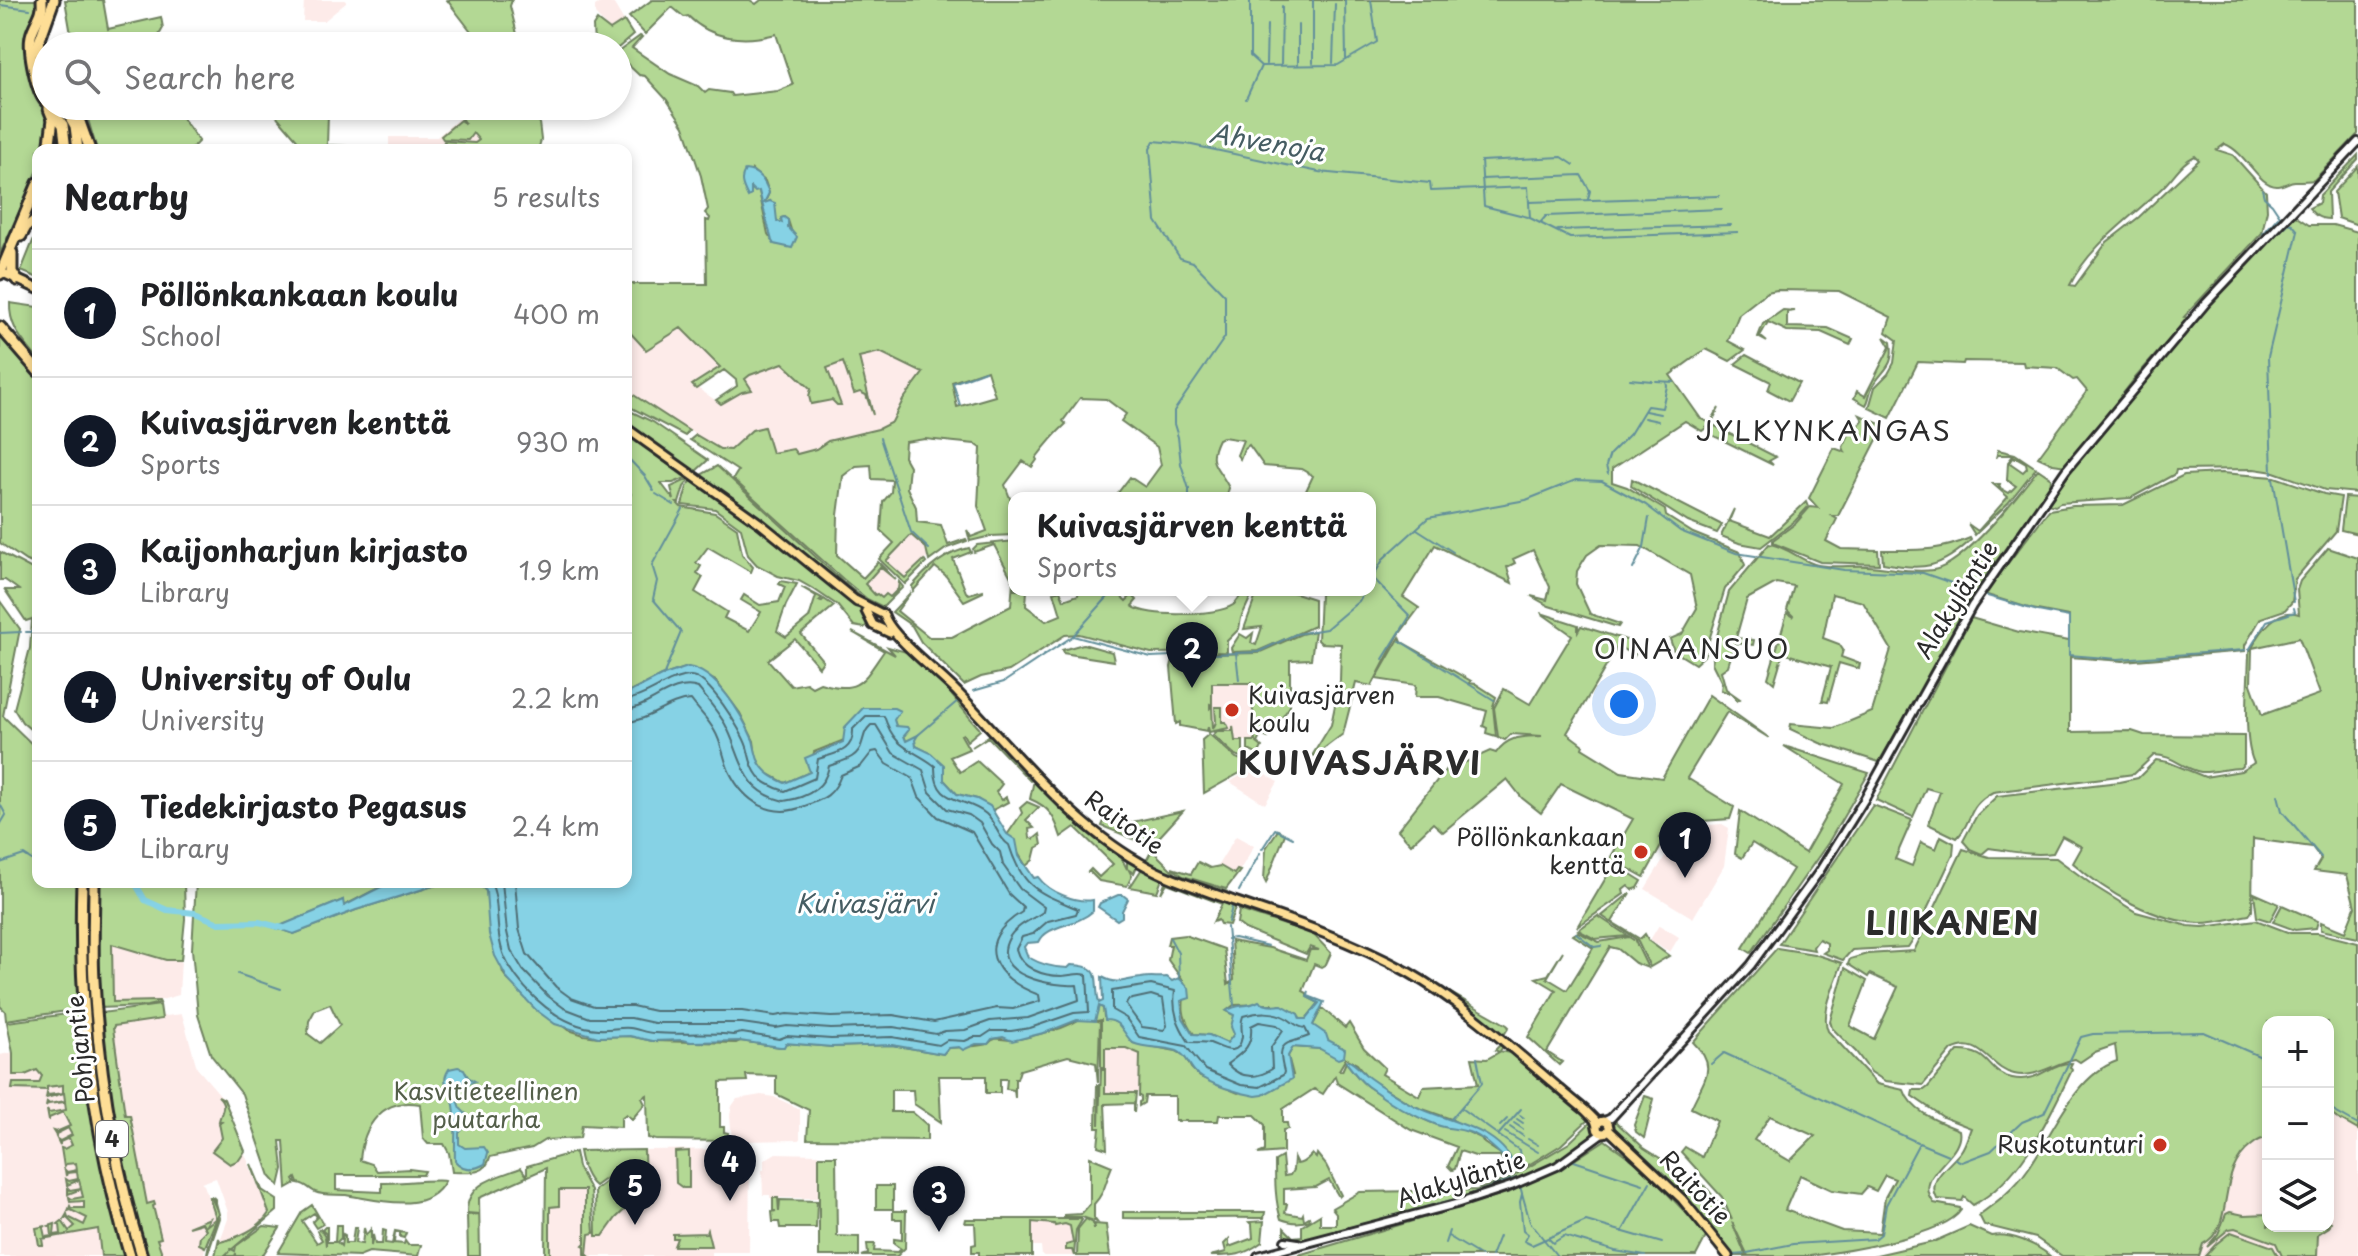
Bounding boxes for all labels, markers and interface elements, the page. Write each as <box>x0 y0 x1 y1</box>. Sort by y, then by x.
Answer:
search box <box>32 32 632 120</box>
icon: search <box>60 54 104 98</box>
text: Search here <box>124 54 296 99</box>
water label: Ahvenoja <box>1207 112 1328 171</box>
text: Nearby <box>64 170 189 222</box>
text: 5 results <box>492 177 600 216</box>
text: Pöllönkankaan koulu <box>140 271 458 316</box>
text: 1 <box>84 294 96 333</box>
text: 400 m <box>513 294 600 333</box>
text: School <box>140 316 222 355</box>
text: Kuivasjärven kenttä <box>140 399 451 444</box>
district label: JYLKYNKANGAS <box>1696 408 1952 451</box>
text: 2 <box>81 422 99 461</box>
text: 930 m <box>516 422 600 461</box>
text: Sports <box>140 444 220 483</box>
popup <box>1008 492 1376 596</box>
text: Kuivasjärven kenttä <box>1037 502 1347 547</box>
text: Kaijonharjun kirjasto <box>140 527 468 572</box>
street label: Alakyläntie <box>1905 533 2006 665</box>
text: Sports <box>1037 547 1117 586</box>
text: 3 <box>81 550 99 589</box>
text: 1.9 km <box>519 550 600 589</box>
text: Library <box>140 572 230 611</box>
pin: 2 <box>1166 622 1218 688</box>
district label: OINAANSUO <box>1593 626 1791 669</box>
text: University of Oulu <box>140 655 412 700</box>
place label: Kuivasjärven koulu <box>1248 676 1395 740</box>
text: 4 <box>81 678 99 717</box>
text: 2.2 km <box>511 678 600 717</box>
your location <box>1604 684 1644 724</box>
text: University <box>140 700 265 739</box>
marker: Kuivasjärven koulu <box>1223 701 1241 719</box>
district label: KUIVASJÄRVI <box>1238 738 1482 786</box>
street label: Raitotie <box>1078 780 1172 862</box>
text: Tiedekirjasto Pegasus <box>140 783 467 828</box>
text: 5 <box>82 806 98 845</box>
text: 2.4 km <box>512 806 600 845</box>
pin: 1 <box>1659 812 1711 878</box>
place label: Pöllönkankaan kenttä <box>1456 818 1625 882</box>
text: Library <box>140 828 230 867</box>
marker: Pöllönkankaan kenttä <box>1632 843 1650 861</box>
water label: Kuivasjärvi <box>796 883 938 922</box>
district label: LIIKANEN <box>1866 898 2040 946</box>
street label: Pohjantie <box>55 993 103 1105</box>
map controls <box>2262 1016 2334 1232</box>
button: + <box>2262 1016 2334 1088</box>
park label: Kasvitieteellinen puutarha <box>394 1072 578 1136</box>
button: − <box>2262 1088 2334 1160</box>
road number: 4 <box>96 1121 128 1157</box>
place label: Ruskotunturi <box>1997 1125 2144 1161</box>
pin: 4 <box>704 1135 756 1201</box>
marker: Ruskotunturi <box>2151 1136 2169 1154</box>
street label: Alakyläntie <box>1391 1140 1529 1216</box>
street label: Raitotie <box>1653 1141 1740 1232</box>
pin: 5 <box>609 1159 661 1225</box>
button: layers <box>2262 1160 2334 1232</box>
pin: 3 <box>913 1166 965 1232</box>

